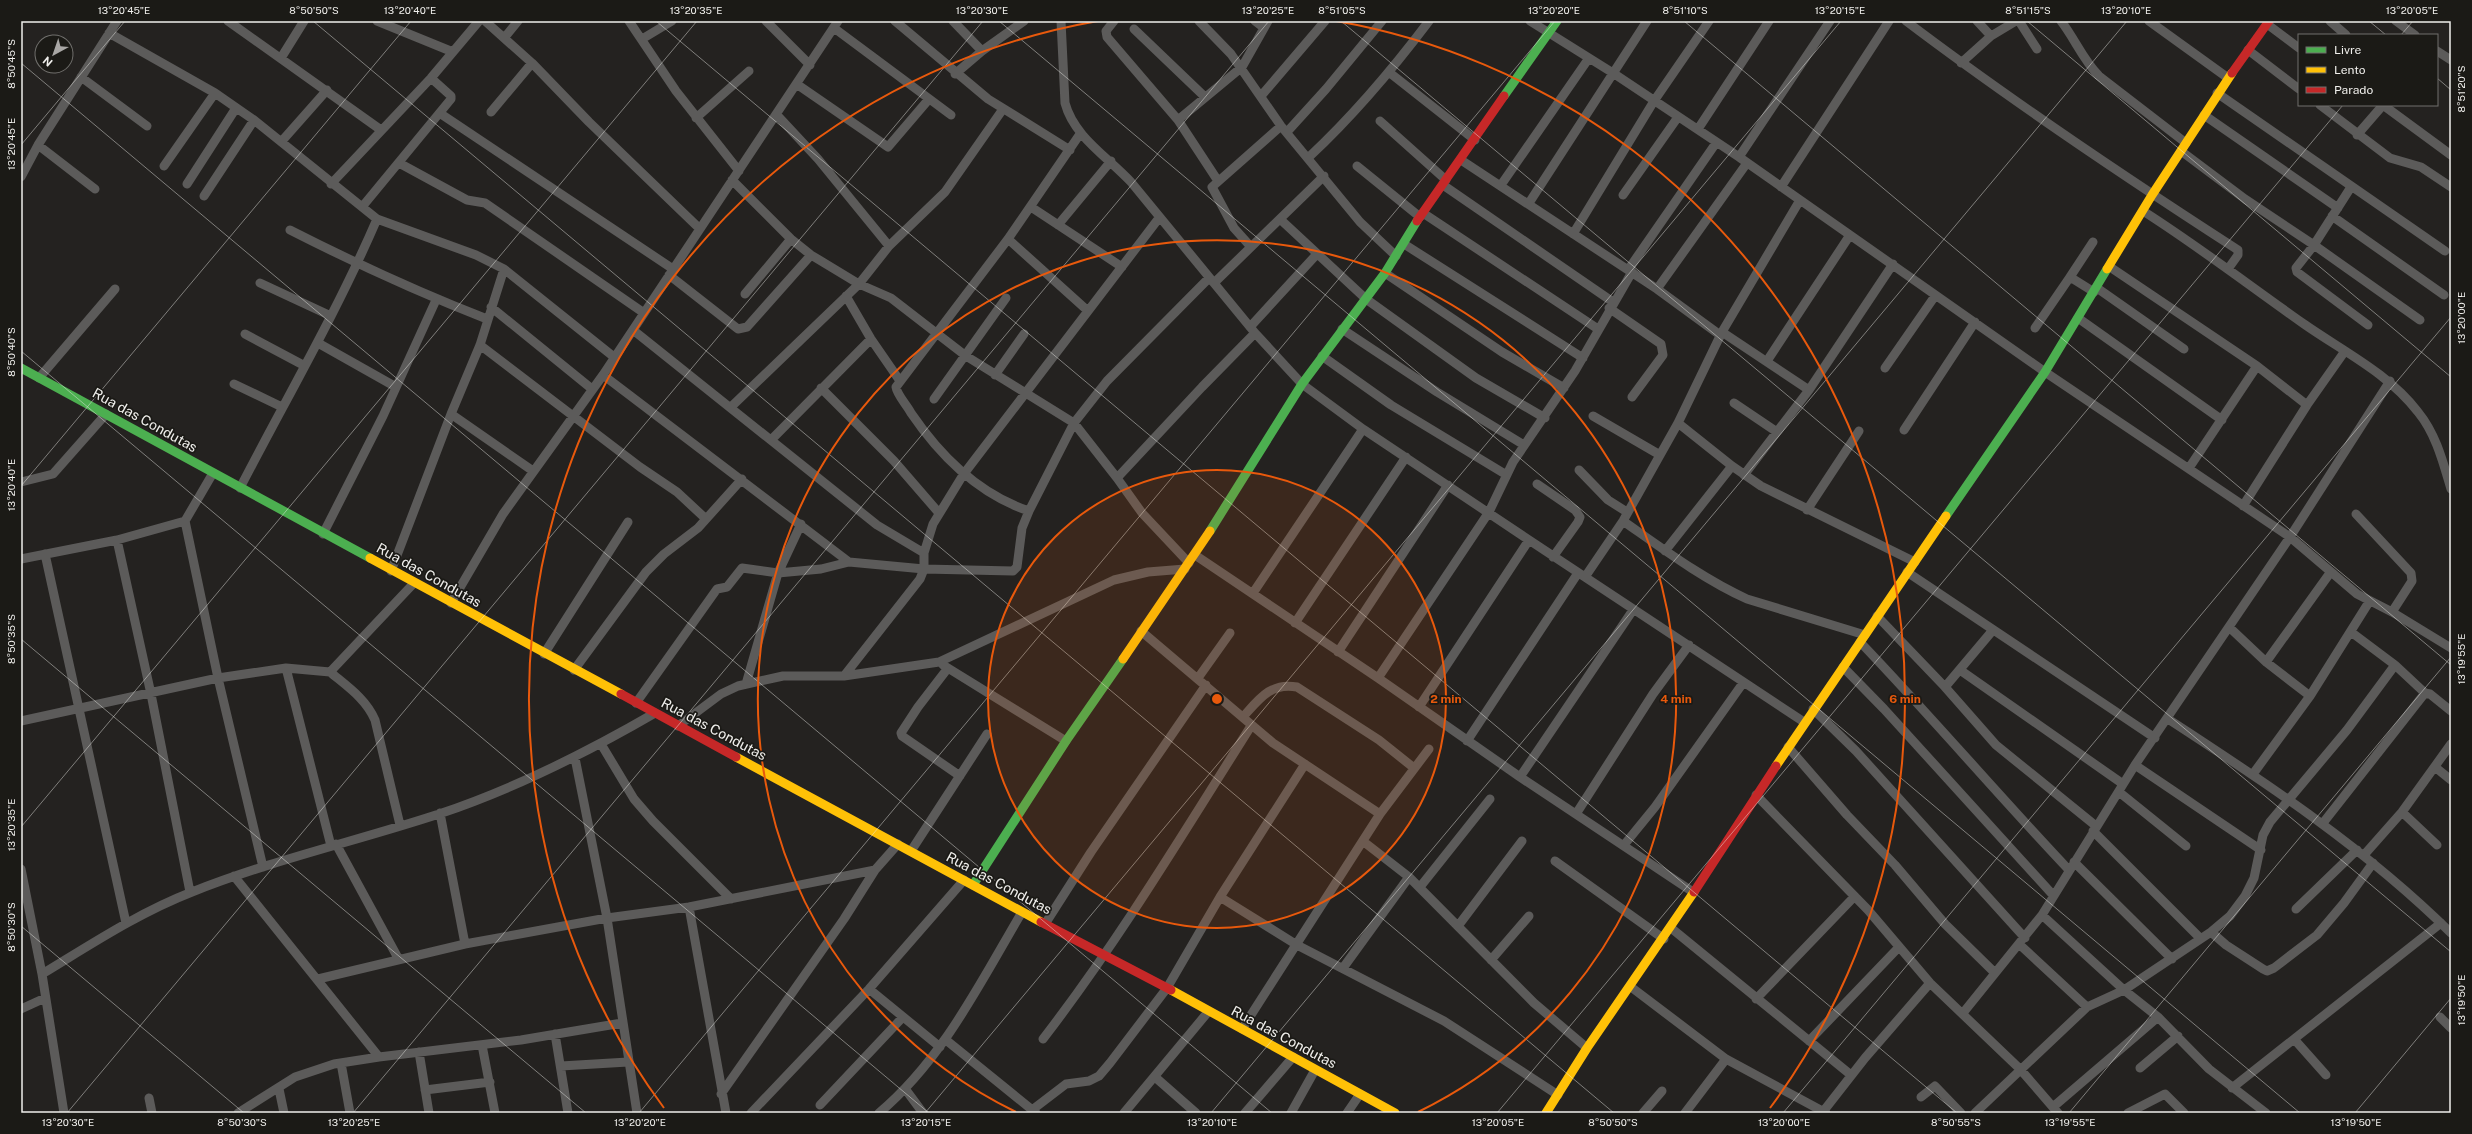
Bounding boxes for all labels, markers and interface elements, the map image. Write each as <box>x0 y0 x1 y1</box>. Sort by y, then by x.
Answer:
text: 13°20'45"E <box>98 4 150 16</box>
text: 8°50'50"S <box>289 4 339 16</box>
text: 13°20'40"E <box>384 4 436 16</box>
text: 13°20'35"E <box>670 4 722 16</box>
text: 13°20'30"E <box>956 4 1008 16</box>
text: 13°20'25"E <box>1242 4 1294 16</box>
text: 8°51'05"S <box>1318 4 1366 16</box>
text: 13°20'20"E <box>1528 4 1580 16</box>
text: 8°51'10"S <box>1662 4 1708 16</box>
text: 13°20'15"E <box>1815 4 1865 16</box>
text: 8°51'15"S <box>2005 4 2051 16</box>
text: 13°20'10"E <box>2101 4 2151 16</box>
text: 13°20'05"E <box>2386 4 2438 16</box>
north arrow <box>34 34 74 74</box>
legend <box>2298 34 2438 106</box>
text: 8°50'45"S <box>5 39 17 89</box>
text: Livre <box>2334 43 2362 57</box>
text: N <box>40 54 55 69</box>
text: Lento <box>2334 63 2366 77</box>
text: 8°51'20"S <box>2455 65 2467 113</box>
text: Parado <box>2334 83 2373 97</box>
text: 13°20'45"E <box>5 118 17 170</box>
text: 13°20'00"E <box>2455 292 2467 344</box>
text: 8°50'40"S <box>5 327 17 377</box>
street label: Rua das Condutas <box>90 385 200 455</box>
text: 13°20'40"E <box>5 459 17 511</box>
street label: Rua das Condutas <box>374 540 484 610</box>
text: 8°50'35"S <box>5 614 17 664</box>
text: 13°19'55"E <box>2455 633 2467 685</box>
centre of rings <box>1210 692 1224 706</box>
text: 2 min <box>1430 692 1462 706</box>
text: 4 min <box>1660 692 1692 706</box>
text: 6 min <box>1889 692 1921 706</box>
street label: Rua das Condutas <box>659 694 769 764</box>
text: 13°20'35"E <box>5 799 17 851</box>
street label: Rua das Condutas <box>944 848 1054 918</box>
text: 8°50'30"S <box>5 902 17 952</box>
text: 13°19'50"E <box>2455 975 2467 1025</box>
street label: Rua das Condutas <box>1229 1002 1339 1072</box>
text: 13°20'30"E <box>42 1116 94 1128</box>
text: 8°50'30"S <box>217 1116 267 1128</box>
text: 13°20'25"E <box>328 1116 380 1128</box>
text: 13°20'20"E <box>614 1116 666 1128</box>
text: 13°20'15"E <box>901 1116 951 1128</box>
text: 13°20'10"E <box>1187 1116 1237 1128</box>
text: 13°20'05"E <box>1472 1116 1524 1128</box>
text: 8°50'50"S <box>1588 1116 1638 1128</box>
text: 13°20'00"E <box>1758 1116 1810 1128</box>
text: 8°50'55"S <box>1931 1116 1981 1128</box>
text: 13°19'55"E <box>2044 1116 2096 1128</box>
text: 13°19'50"E <box>2331 1116 2381 1128</box>

